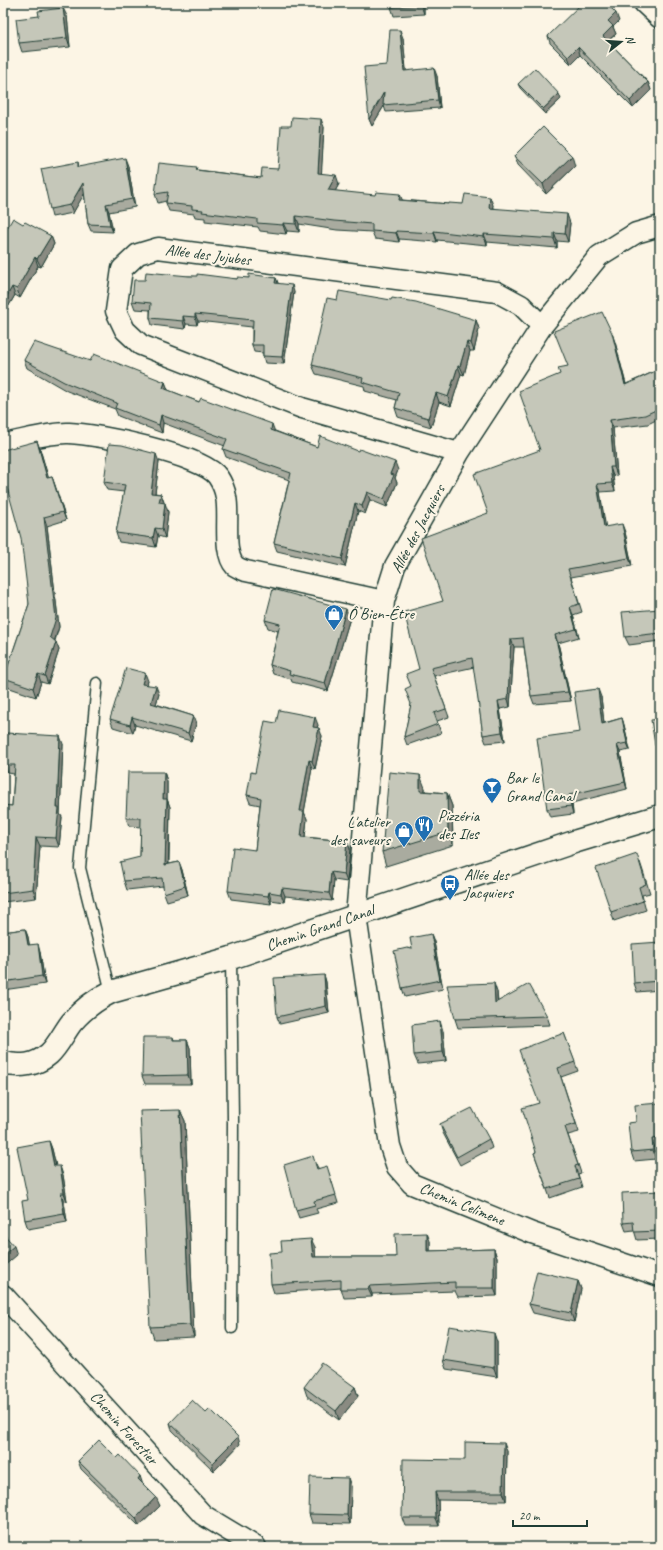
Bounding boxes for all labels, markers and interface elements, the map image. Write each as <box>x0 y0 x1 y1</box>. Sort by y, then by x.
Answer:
north arrow <box>601 22 641 62</box>
text: N <box>623 34 639 46</box>
street label: Allée des Jujubes <box>164 240 253 270</box>
street label: Allée des Jacquiers <box>386 480 450 577</box>
shop icon: Ô Bien-Être <box>323 603 345 631</box>
place label: Ô Bien-Être <box>348 604 416 624</box>
place label: Bar le Grand Canal <box>506 768 578 806</box>
bar icon: Bar le Grand Canal <box>481 776 503 804</box>
place label: Pizzéria des Iles <box>438 806 481 844</box>
place label: L'atelier des saveurs <box>330 812 392 850</box>
restaurant icon: Pizzéria des Iles <box>413 814 435 842</box>
shop icon: L'atelier des saveurs <box>393 820 415 848</box>
place label: Allée des Jacquiers <box>463 865 514 903</box>
bus stop icon: Allée des Jacquiers <box>439 873 461 901</box>
street label: Chemin Grand Canal <box>264 899 380 956</box>
street label: Chemin Celimene <box>417 1178 509 1231</box>
street label: Chemin Forestier <box>86 1387 164 1471</box>
scale bar <box>513 1502 587 1528</box>
text: 20 m <box>519 1508 541 1524</box>

